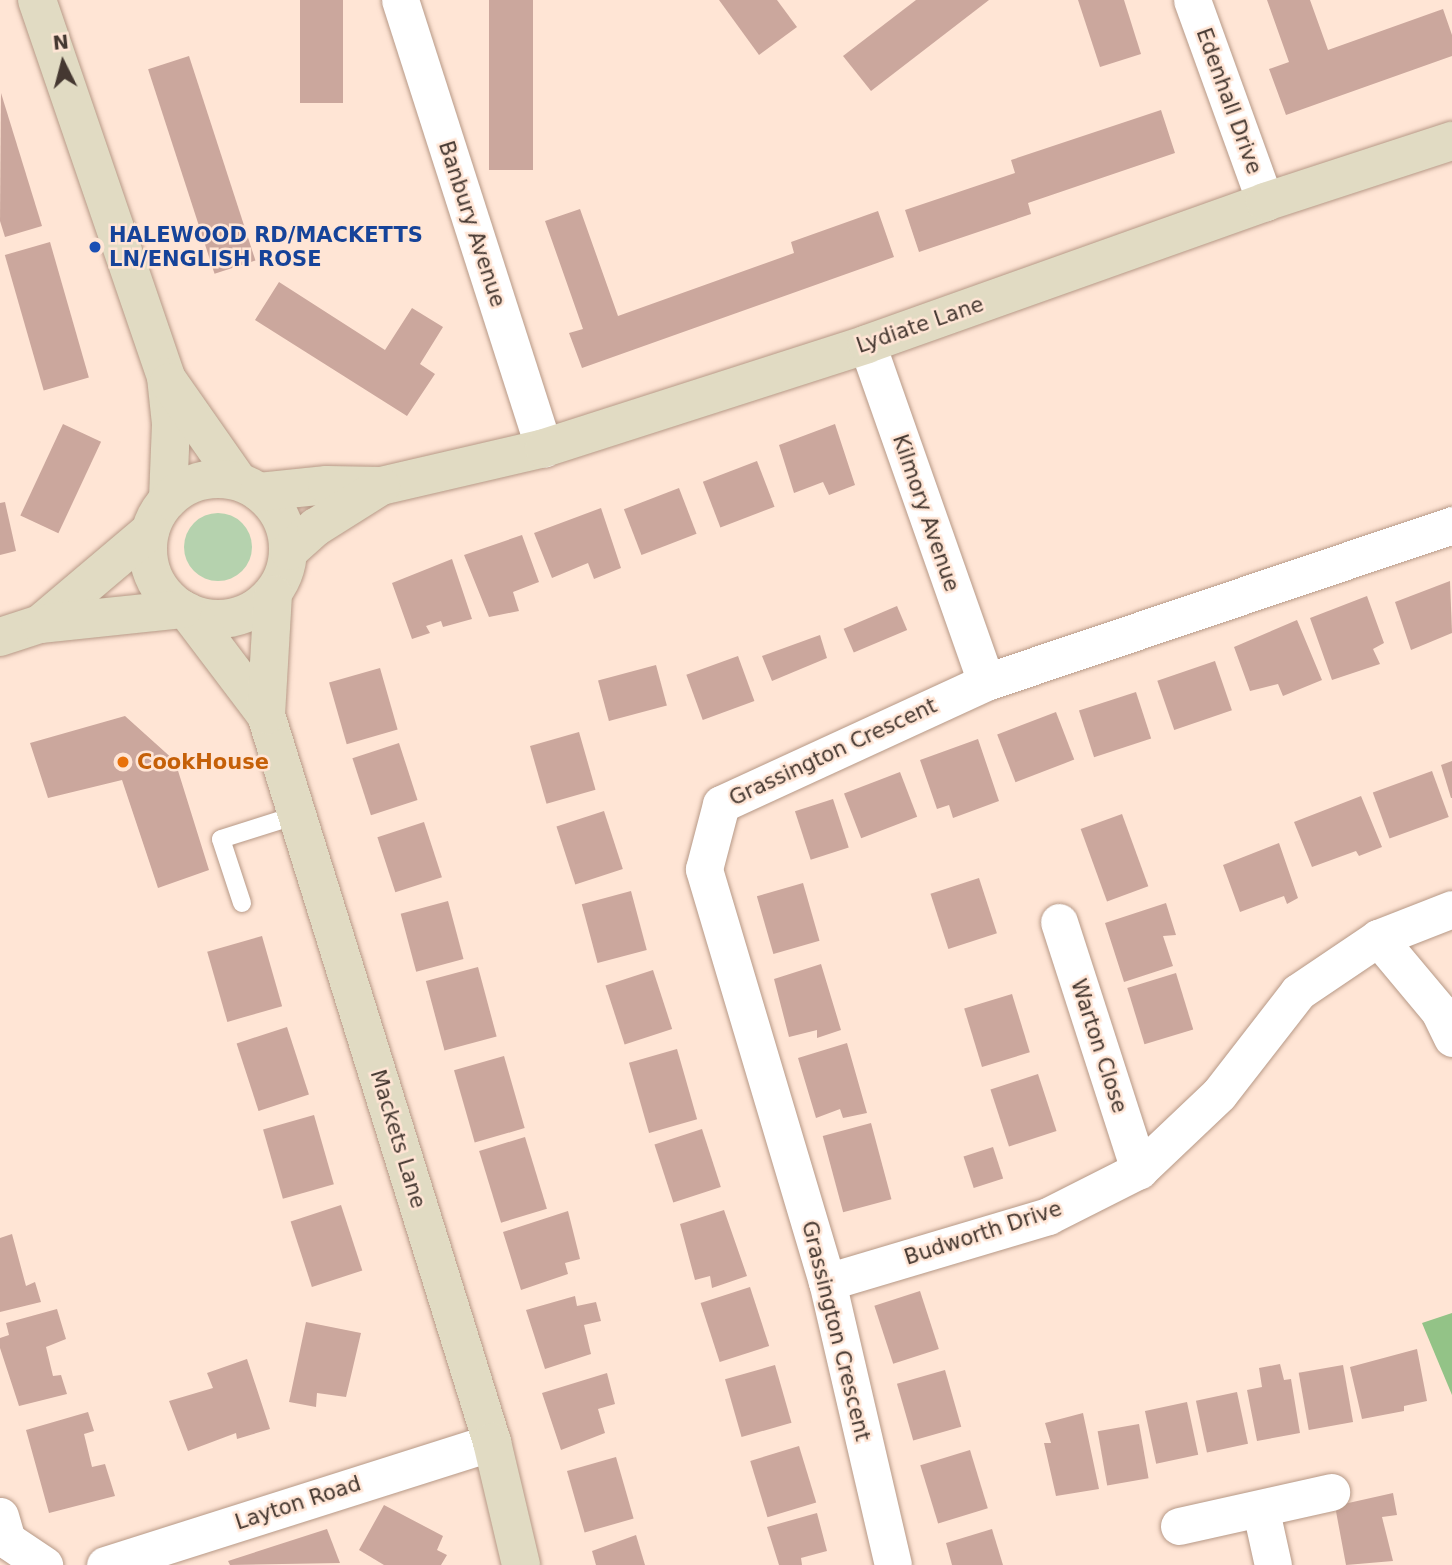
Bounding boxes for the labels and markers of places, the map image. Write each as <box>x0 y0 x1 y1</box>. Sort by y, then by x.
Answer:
place label: HALEWOOD RD/MACKETTS LN/ENGLISH ROSE <box>109 222 423 272</box>
marker: HALEWOOD RD/MACKETTS LN/ENGLISH ROSE <box>87 239 103 255</box>
place label: CookHouse <box>137 749 269 775</box>
marker: CookHouse <box>115 754 131 770</box>

